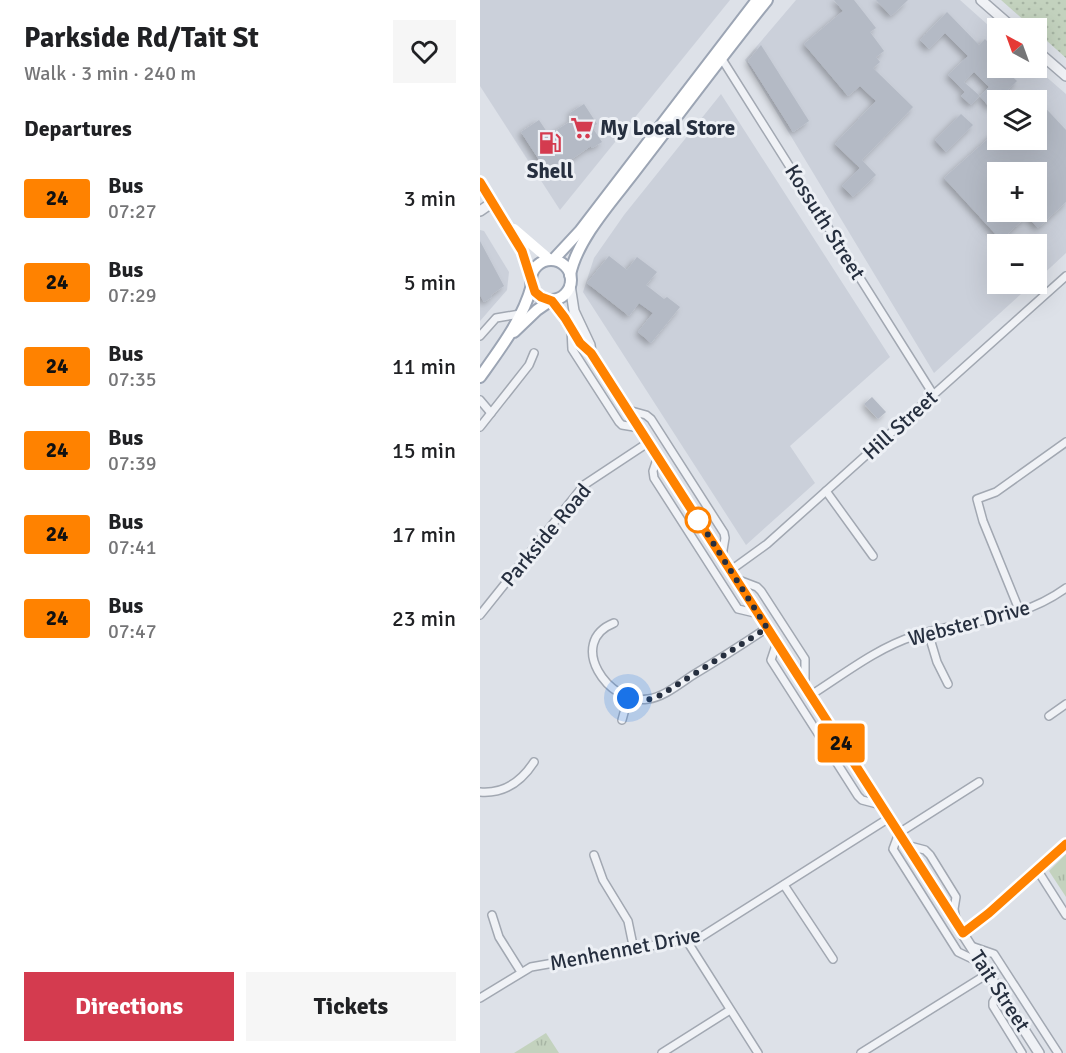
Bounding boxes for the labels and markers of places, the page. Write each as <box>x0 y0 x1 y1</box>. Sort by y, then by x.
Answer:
supermarket icon: My Local Store <box>569 115 595 141</box>
place label: My Local Store <box>600 115 735 141</box>
fuel station icon: Shell <box>537 130 563 156</box>
place label: Shell <box>527 158 574 184</box>
unlabelled marker <box>685 507 711 533</box>

